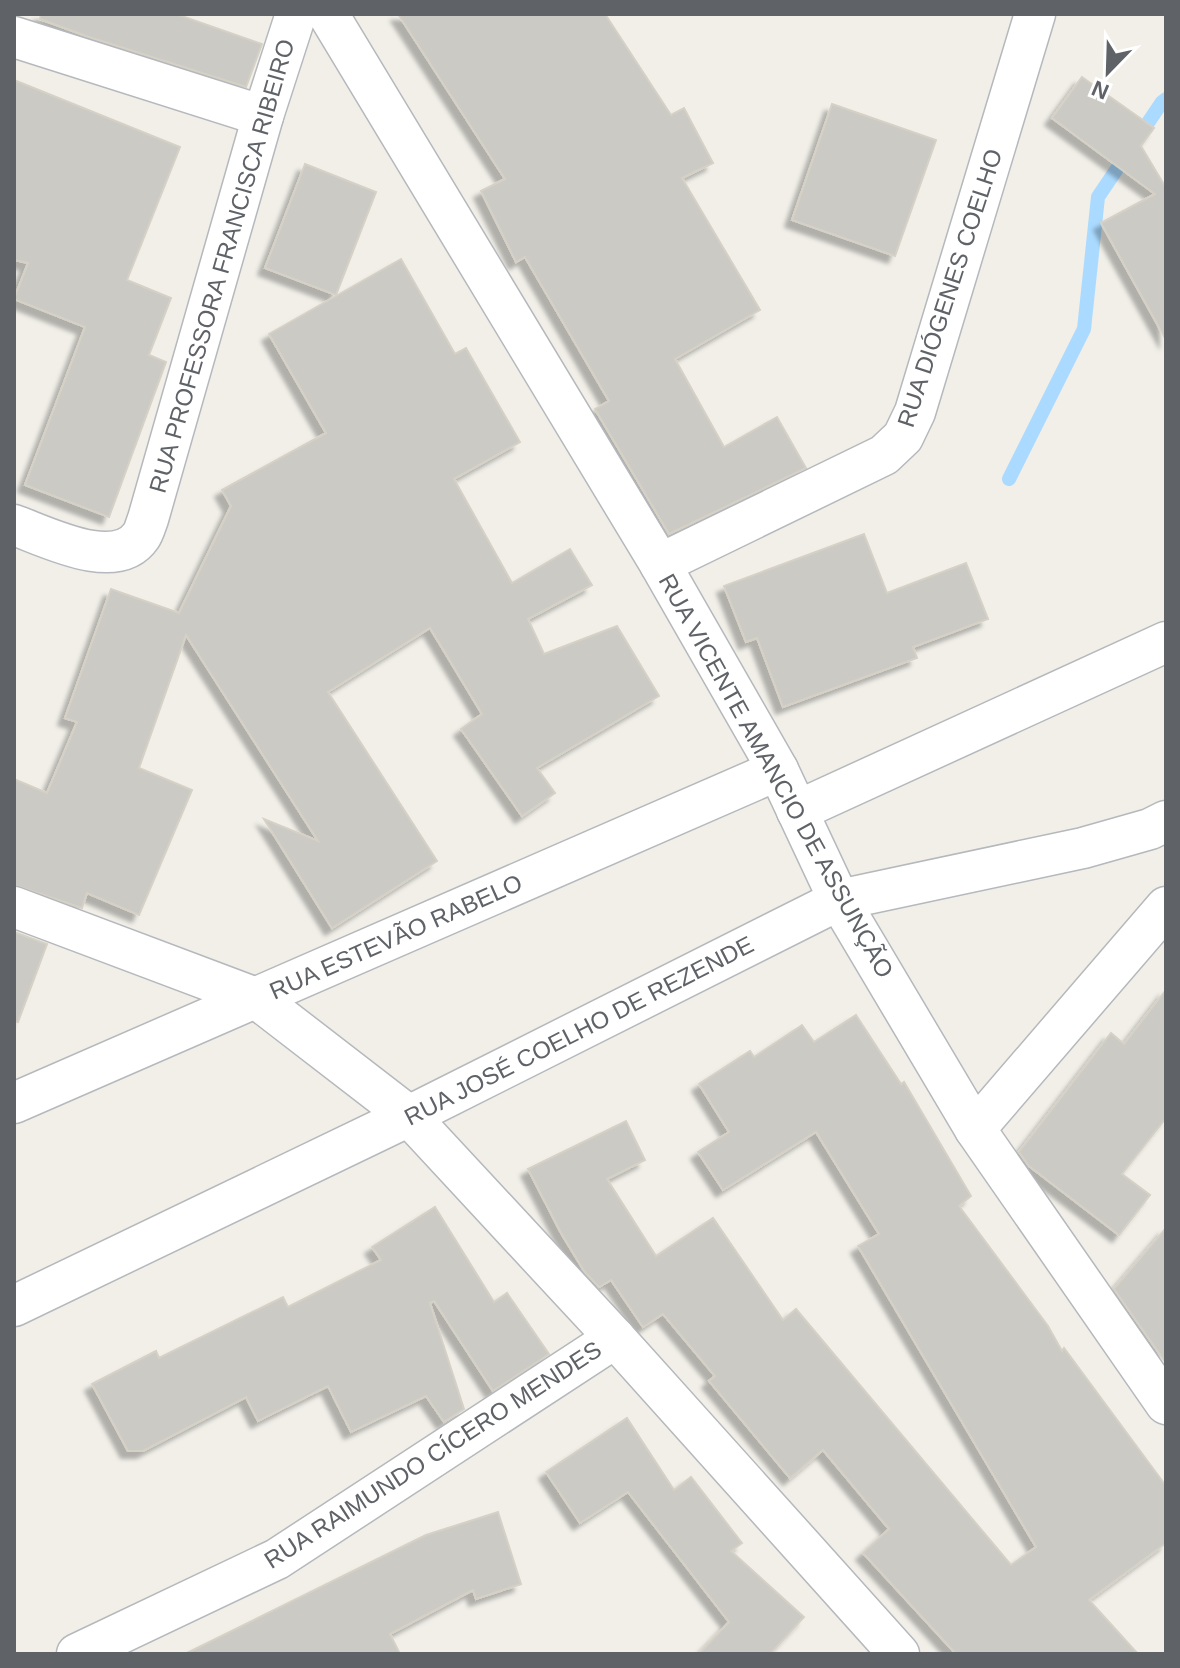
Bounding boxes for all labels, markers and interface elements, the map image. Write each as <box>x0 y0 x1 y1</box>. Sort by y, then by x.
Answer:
north arrow <box>1068 32 1148 112</box>
street label: RUA PROFESSORA FRANCISCA RIBEIRO <box>144 36 299 496</box>
text: N <box>1088 75 1113 105</box>
street label: RUA DIÓGENES COELHO <box>892 145 1007 430</box>
street label: RUA VICENTE AMANCIO DE ASSUNÇÃO <box>654 569 899 982</box>
street label: RUA ESTEVÃO RABELO <box>265 869 526 1004</box>
street label: RUA JOSÉ COELHO DE REZENDE <box>400 930 758 1131</box>
street label: RUA RAIMUNDO CÍCERO MENDES <box>259 1335 606 1574</box>

